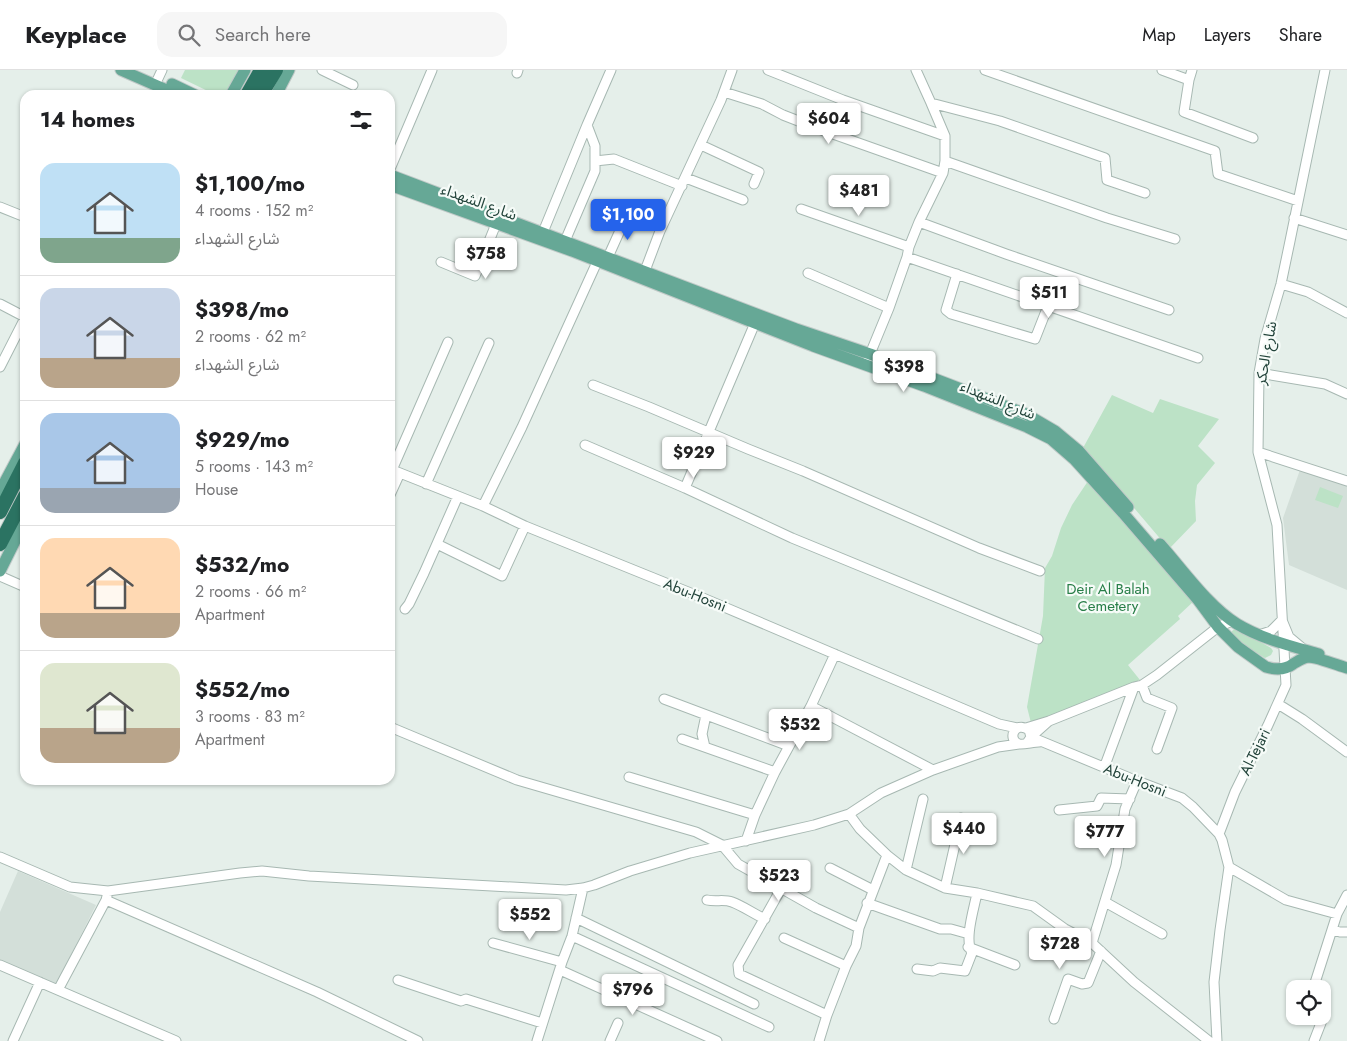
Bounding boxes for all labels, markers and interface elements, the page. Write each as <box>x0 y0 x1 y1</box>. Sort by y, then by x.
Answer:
search box <box>157 12 507 57</box>
text: Keyplace <box>25 17 127 52</box>
icon: search <box>175 21 203 49</box>
text: Search here <box>215 21 311 48</box>
text: Map <box>1142 22 1176 48</box>
text: Layers <box>1204 22 1251 48</box>
text: Share <box>1279 22 1322 48</box>
pin: $604 <box>799 102 859 145</box>
text: 14 homes <box>40 105 135 135</box>
icon: filters <box>347 106 375 134</box>
text: $604 <box>808 107 850 130</box>
text: $1,100/mo <box>195 169 305 199</box>
pin: $481 <box>829 174 889 217</box>
street label: شارع الشهداء <box>438 178 520 227</box>
text: $481 <box>839 179 879 202</box>
icon: home <box>80 183 140 243</box>
pin: $1,100 <box>587 198 669 241</box>
text: 4 rooms · 152 m² <box>195 199 313 222</box>
text: $1,100 <box>602 203 654 226</box>
text: شارع الشهداء <box>195 227 280 250</box>
pin: $758 <box>456 238 516 280</box>
text: $758 <box>466 242 506 265</box>
pin: $511 <box>1019 276 1079 319</box>
text: $511 <box>1031 281 1067 304</box>
text: $398/mo <box>195 295 289 325</box>
icon: home <box>80 308 140 368</box>
street label: شارع الحكر <box>1249 319 1283 388</box>
text: 2 rooms · 62 m² <box>195 325 306 348</box>
pin: $398 <box>874 350 934 393</box>
text: شارع الشهداء <box>195 353 280 376</box>
text: $398 <box>884 355 924 378</box>
street label: شارع الشهداء <box>957 375 1039 426</box>
text: $929/mo <box>195 425 289 455</box>
icon: home <box>80 433 140 493</box>
pin: $929 <box>664 436 724 479</box>
text: $929 <box>673 441 715 464</box>
text: 5 rooms · 143 m² <box>195 455 313 478</box>
text: House <box>195 478 238 501</box>
text: $532/mo <box>195 550 289 580</box>
icon: home <box>80 558 140 618</box>
street label: Abu-Hosni <box>660 572 730 618</box>
park label: Deir Al Balah Cemetery <box>1066 578 1150 617</box>
text: 2 rooms · 66 m² <box>195 580 306 603</box>
text: Apartment <box>195 603 265 626</box>
text: $552/mo <box>195 675 290 705</box>
icon: home <box>80 683 140 743</box>
text: 3 rooms · 83 m² <box>195 705 305 728</box>
pin: $532 <box>770 708 830 751</box>
text: $532 <box>780 713 820 736</box>
street label: Al-Tejari <box>1234 725 1276 779</box>
text: Apartment <box>195 728 265 751</box>
street label: Abu-Hosni <box>1100 757 1170 803</box>
pin: $440 <box>934 812 994 855</box>
pin: $777 <box>1075 816 1135 858</box>
text: $440 <box>943 817 985 840</box>
text: $777 <box>1086 820 1124 843</box>
pin: $523 <box>749 860 809 902</box>
text: $523 <box>759 864 799 887</box>
pin: $552 <box>500 898 560 941</box>
text: $552 <box>509 903 551 926</box>
pin: $728 <box>1030 928 1090 970</box>
text: $728 <box>1040 932 1080 955</box>
pin: $796 <box>603 974 663 1016</box>
text: $796 <box>612 978 654 1001</box>
map controls <box>1286 980 1331 1025</box>
button: locate <box>1286 980 1331 1025</box>

